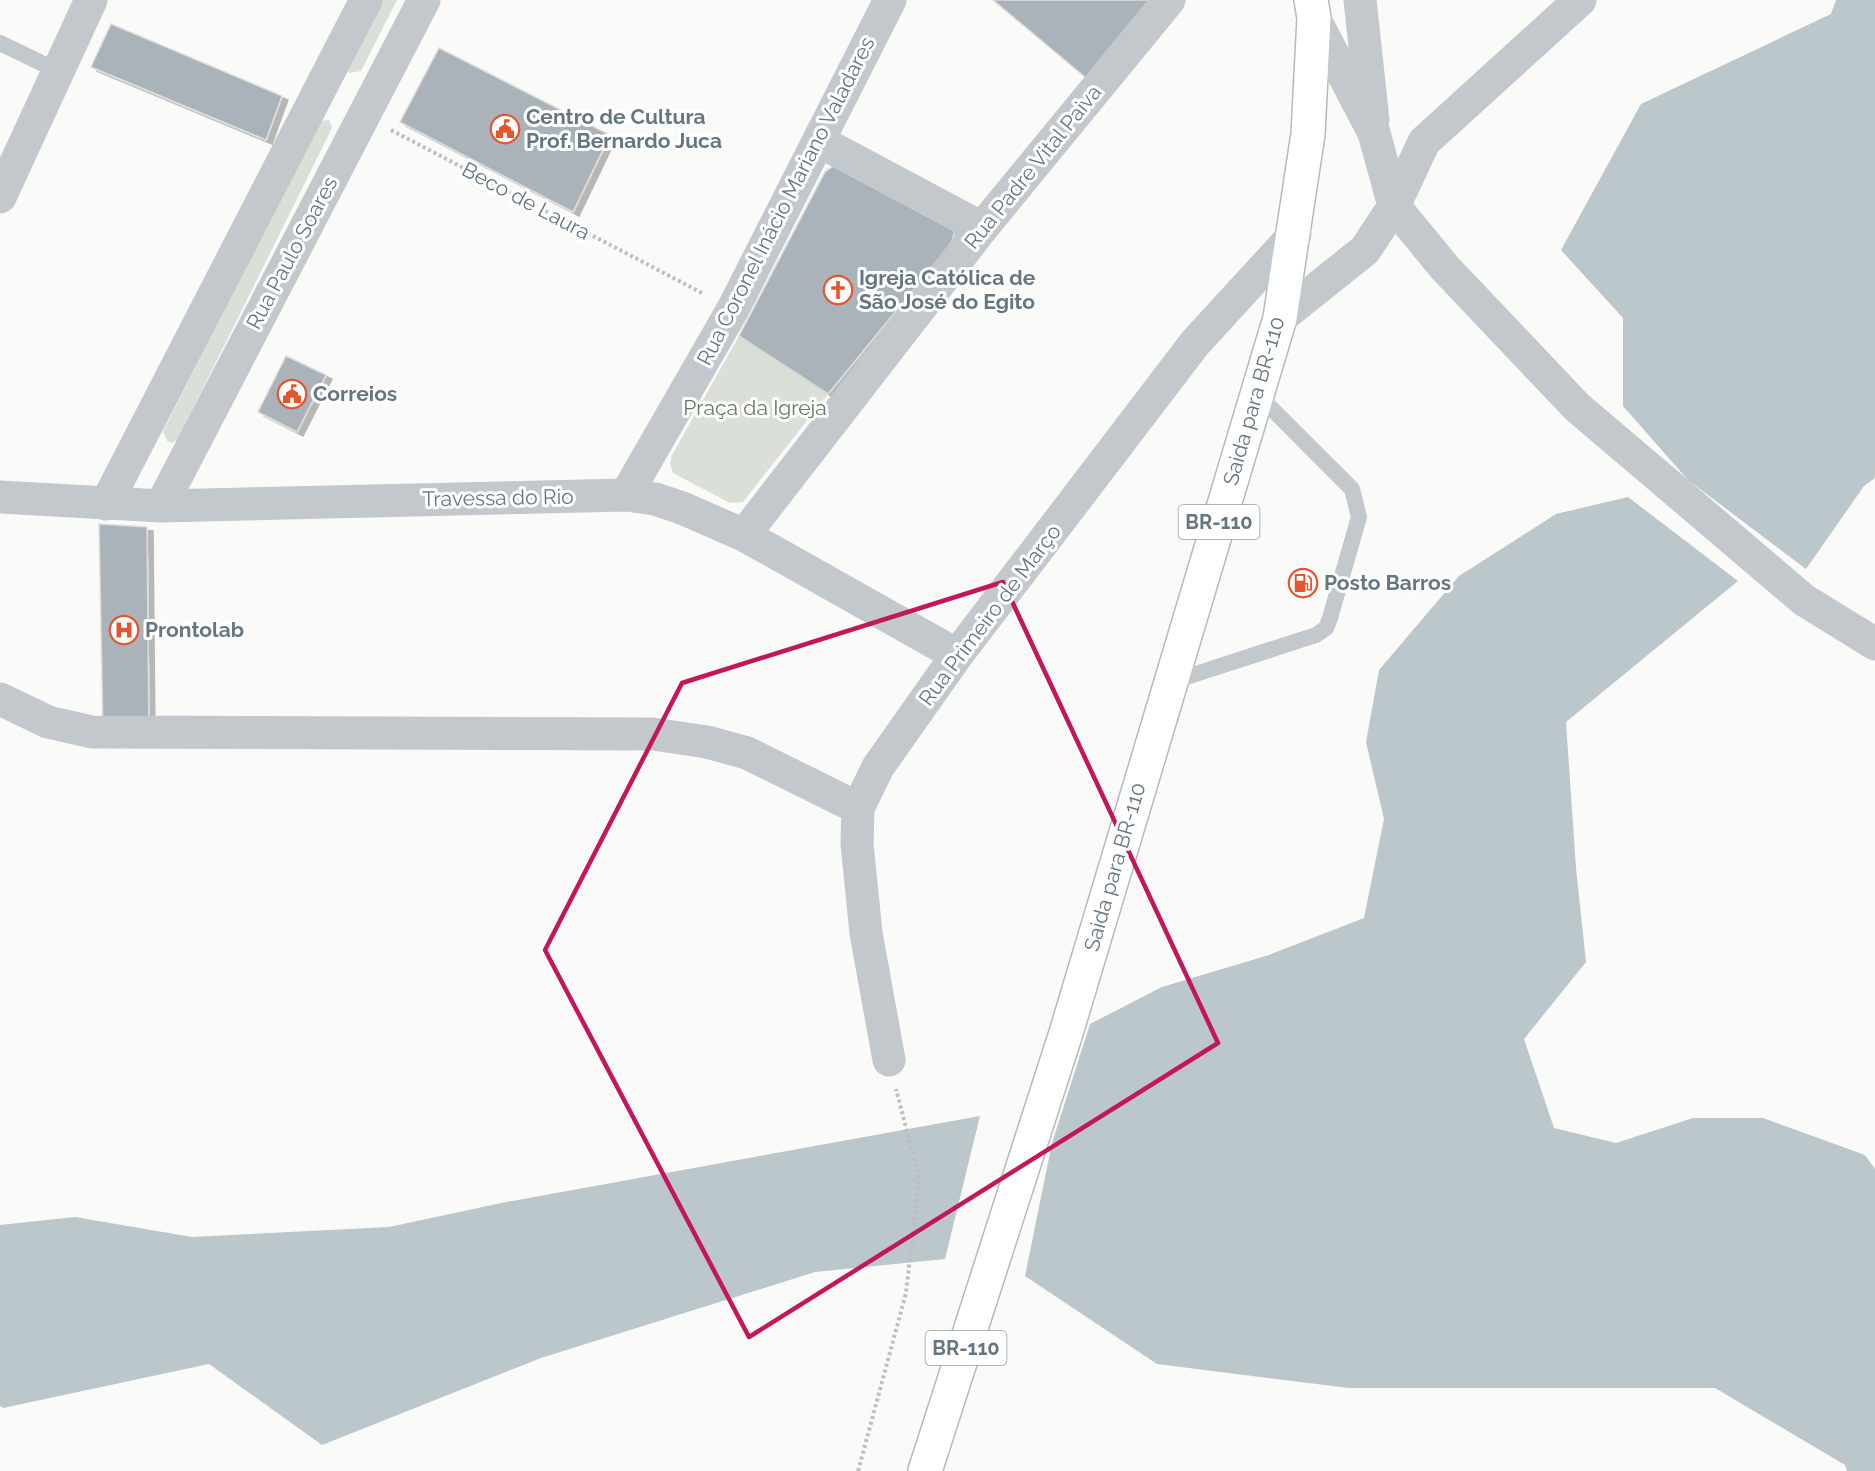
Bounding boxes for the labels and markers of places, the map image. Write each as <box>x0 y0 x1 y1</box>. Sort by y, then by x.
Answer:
place label: Centro de Cultura Prof. Bernardo Juca <box>526 104 722 153</box>
public building icon: Centro de Cultura Prof. Bernardo Juca <box>489 113 521 145</box>
place label: Igreja Católica de São José do Egito <box>859 265 1036 314</box>
church icon: Igreja Católica de São José do Egito <box>822 274 854 306</box>
public building icon: Correios <box>276 378 308 410</box>
place label: Correios <box>313 381 397 406</box>
fuel station icon: Posto Barros <box>1287 567 1319 599</box>
place label: Posto Barros <box>1324 570 1451 595</box>
hospital icon: Prontolab <box>108 614 140 646</box>
place label: Prontolab <box>145 617 244 642</box>

